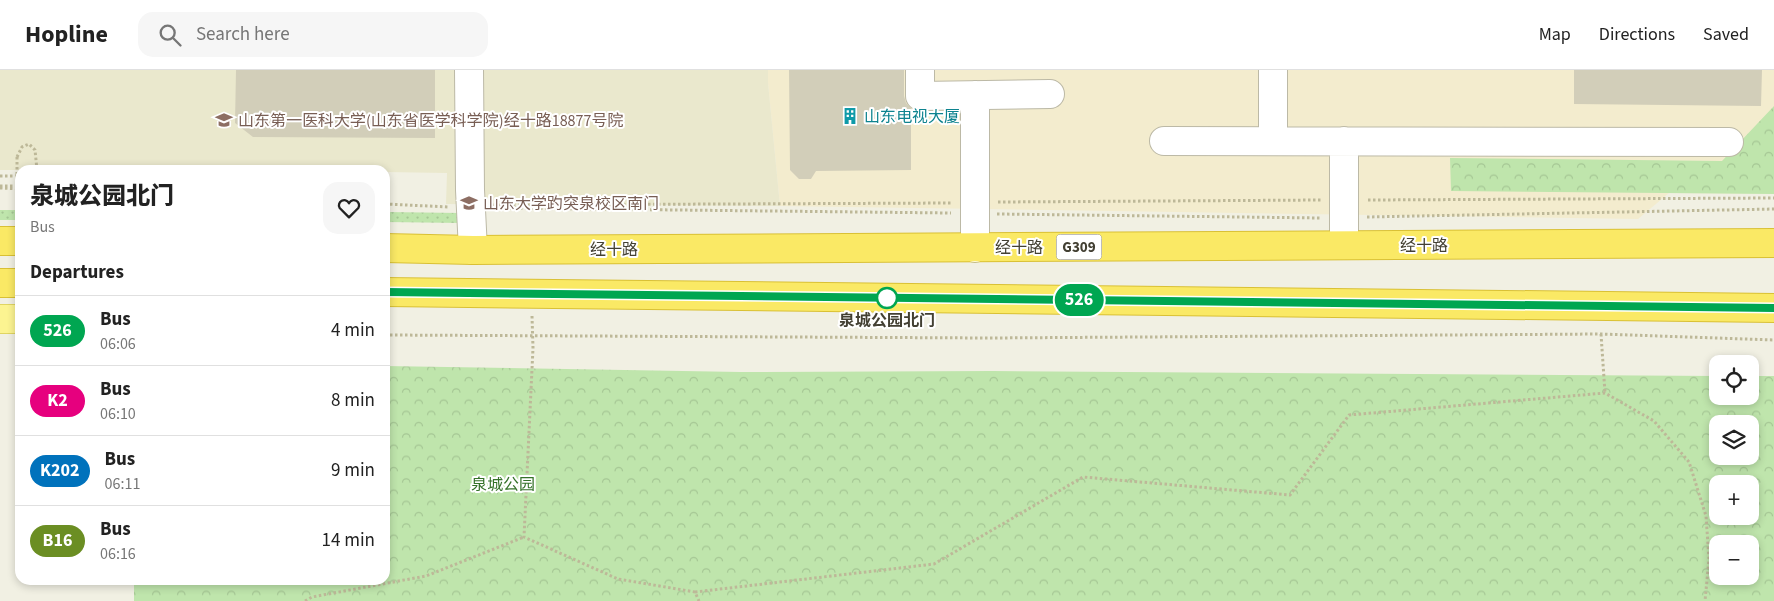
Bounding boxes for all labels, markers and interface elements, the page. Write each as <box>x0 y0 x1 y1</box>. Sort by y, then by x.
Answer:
search box <box>138 12 488 57</box>
text: Hopline <box>25 17 108 52</box>
icon: search <box>156 21 184 49</box>
text: Search here <box>196 21 290 48</box>
text: Map <box>1539 22 1571 47</box>
text: Directions <box>1599 22 1675 47</box>
text: Saved <box>1703 22 1749 47</box>
building icon: 山东电视大厦 <box>840 106 860 126</box>
place label: 山东电视大厦 <box>864 106 960 128</box>
school or university icon: 山东第一医科大学(山东省医学科学院)经十路18877号院 <box>214 110 234 130</box>
place label: 山东第一医科大学(山东省医学科学院)经十路18877号院 <box>238 110 623 132</box>
text: 泉城公园北门 <box>30 179 174 214</box>
button: heart <box>323 182 375 234</box>
school or university icon: 山东大学趵突泉校区南门 <box>459 193 479 213</box>
place label: 山东大学趵突泉校区南门 <box>483 193 659 215</box>
text: Bus <box>30 216 55 238</box>
road number: G309 <box>1056 234 1102 260</box>
street label: 经十路 <box>1400 235 1448 257</box>
street label: 经十路 <box>995 237 1043 259</box>
street label: 经十路 <box>590 239 638 261</box>
text: Departures <box>30 259 124 286</box>
line badge: 526 <box>1050 284 1108 316</box>
marker: 泉城公园北门 <box>876 287 898 309</box>
text: 526 <box>1065 287 1093 312</box>
text: Bus <box>100 306 131 333</box>
place label: 泉城公园北门 <box>839 310 935 332</box>
text: 4 min <box>331 317 375 344</box>
text: 526 <box>43 318 72 343</box>
text: 06:06 <box>100 333 136 355</box>
map controls <box>1709 355 1759 585</box>
button: locate <box>1709 355 1759 405</box>
text: Bus <box>100 376 131 403</box>
text: 8 min <box>331 387 375 414</box>
text: K2 <box>47 388 68 413</box>
text: 06:10 <box>100 403 136 425</box>
button: layers <box>1709 415 1759 465</box>
text: Bus <box>105 446 135 473</box>
text: 9 min <box>331 457 375 484</box>
text: K202 <box>40 458 80 483</box>
text: 06:11 <box>105 473 140 495</box>
park label: 泉城公园 <box>471 474 535 496</box>
button: + <box>1709 475 1759 525</box>
text: Bus <box>100 516 131 543</box>
text: 14 min <box>321 527 375 554</box>
text: B16 <box>43 528 72 553</box>
button: − <box>1709 535 1759 585</box>
text: 06:16 <box>100 543 136 565</box>

